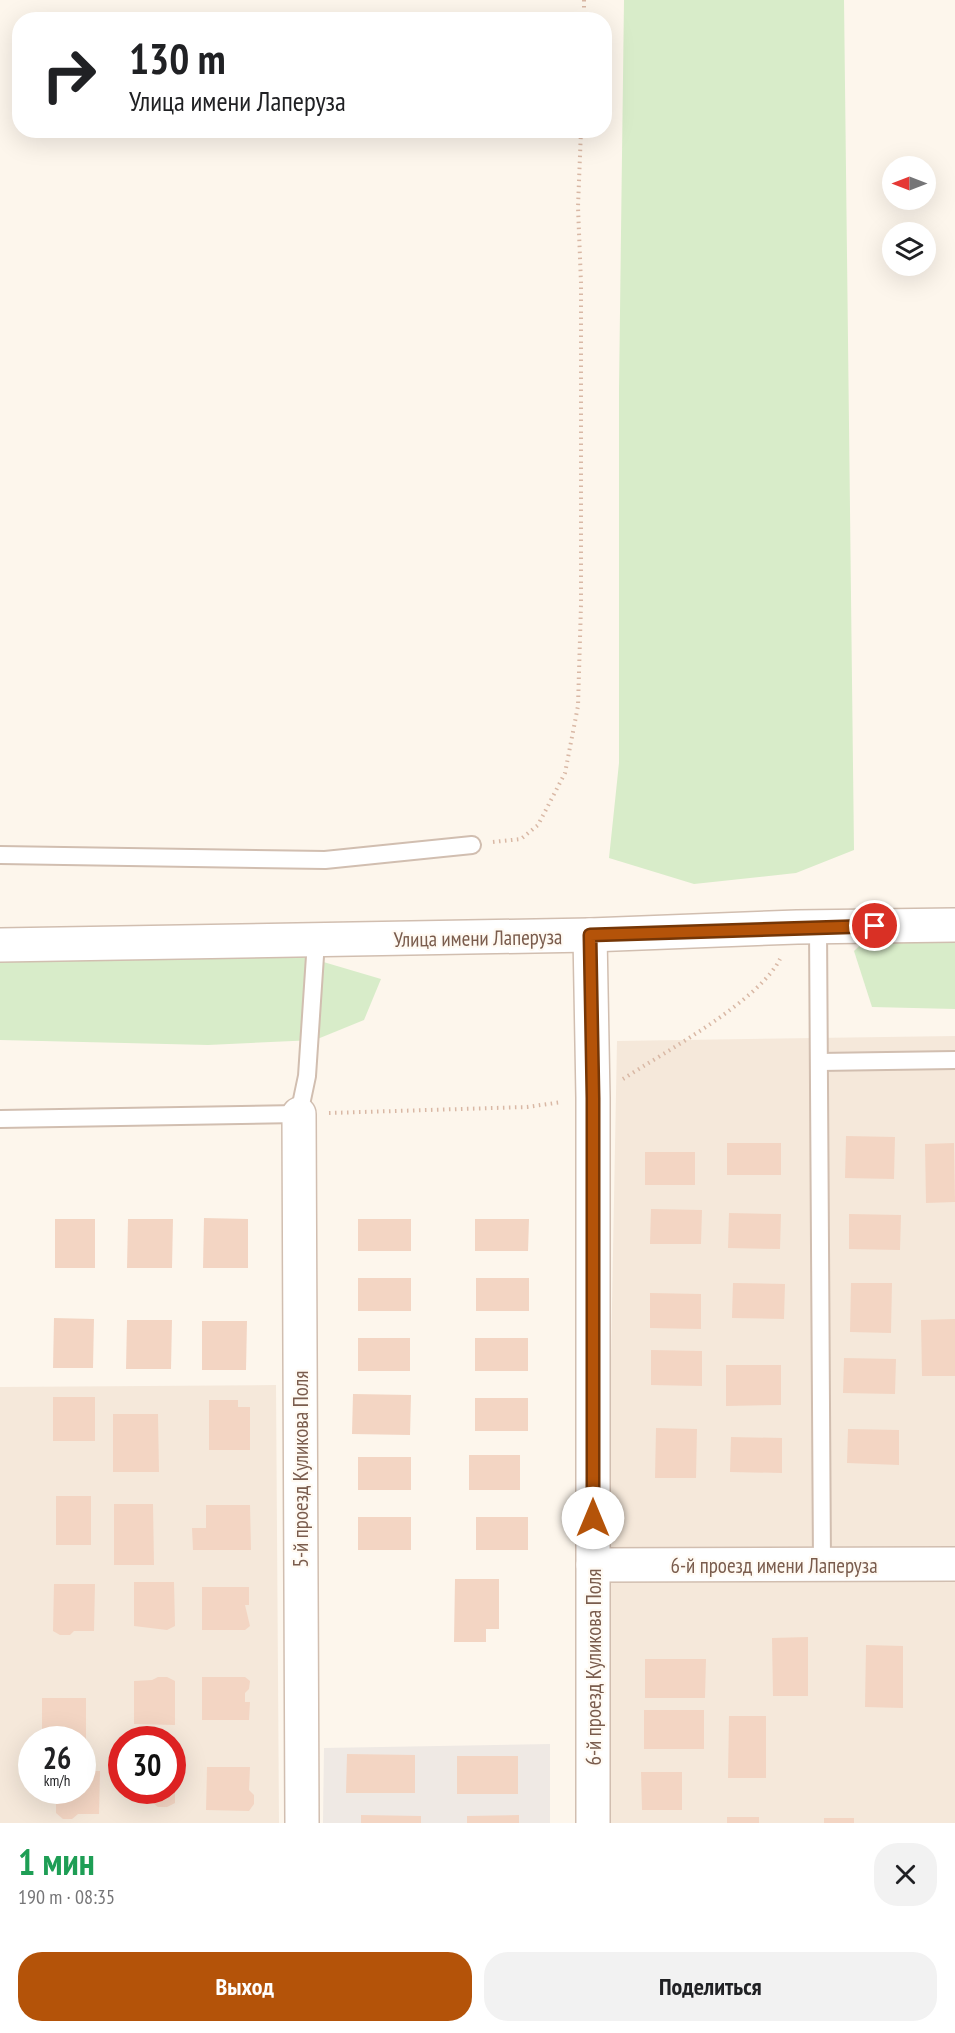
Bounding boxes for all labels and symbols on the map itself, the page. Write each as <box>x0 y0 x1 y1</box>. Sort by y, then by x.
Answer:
north arrow <box>882 156 936 210</box>
pin <box>849 900 900 951</box>
street label: Улица имени Лаперуза <box>393 923 563 953</box>
street label: 5-й проезд Куликова Поля <box>287 1371 314 1567</box>
position arrow <box>561 1486 625 1550</box>
street label: 6-й проезд имени Лаперуза <box>670 1552 878 1579</box>
street label: 6-й проезд Куликова Поля <box>580 1569 607 1765</box>
speed limit sign: 30 <box>108 1726 186 1804</box>

